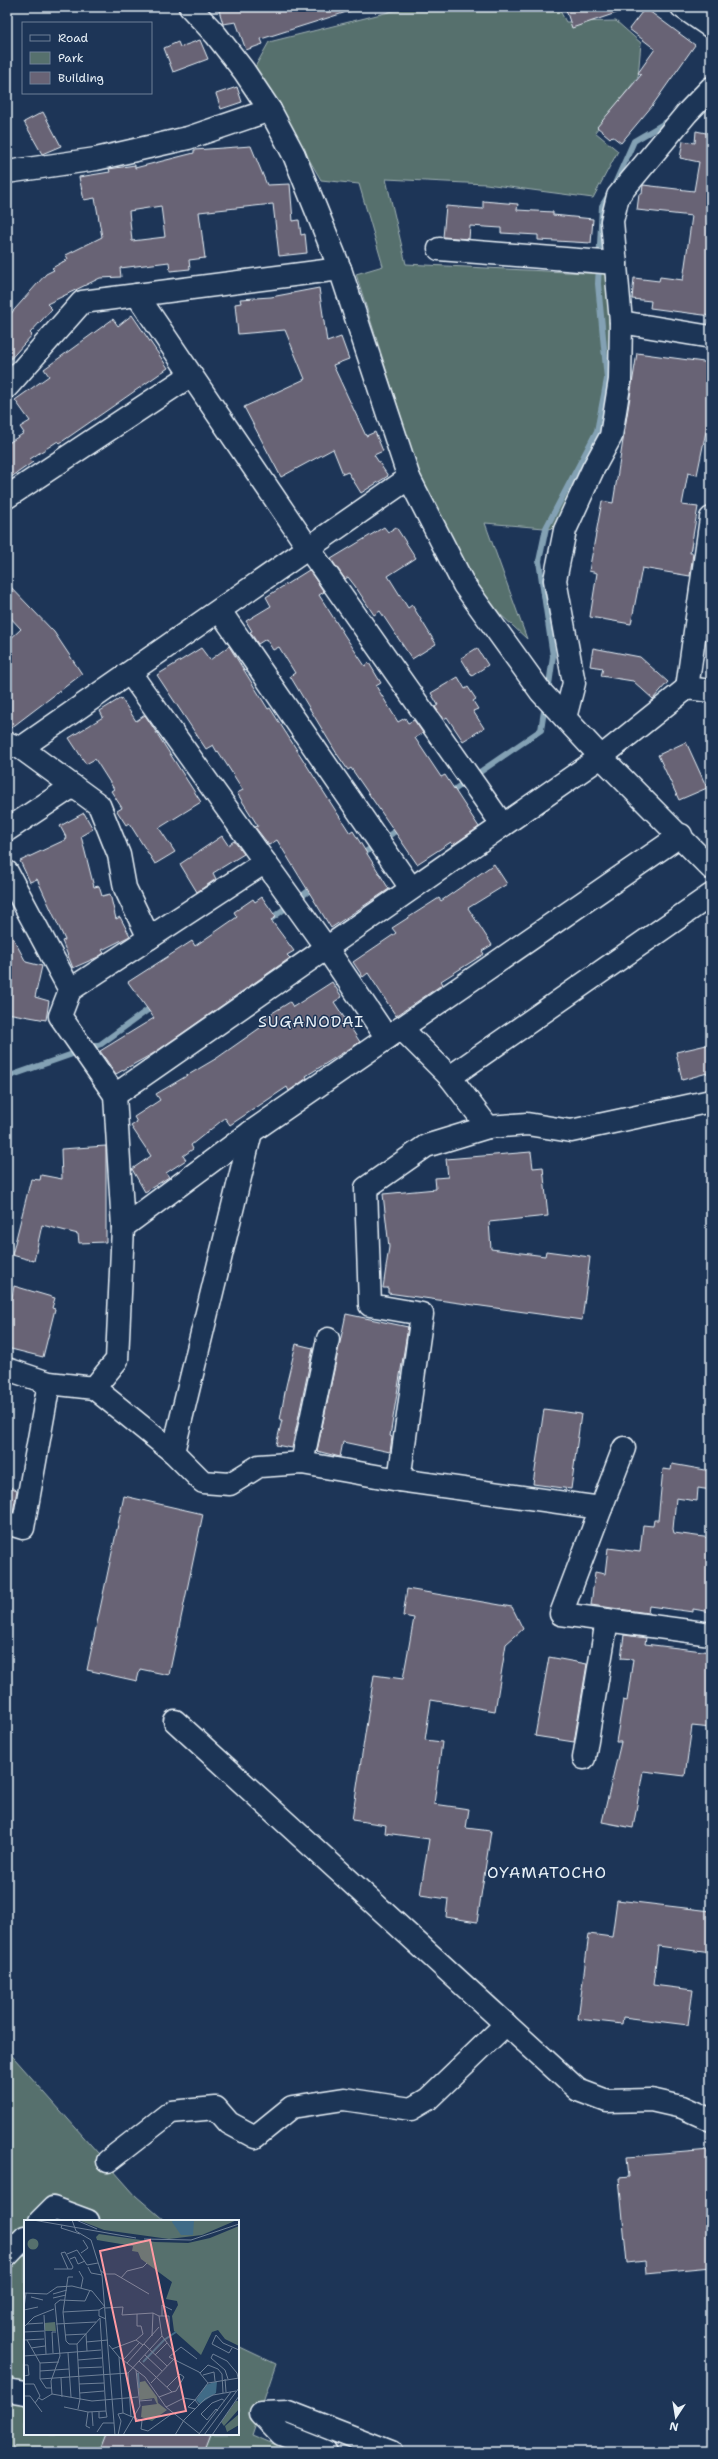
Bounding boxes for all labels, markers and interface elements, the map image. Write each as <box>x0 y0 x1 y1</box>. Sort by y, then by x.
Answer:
legend <box>22 22 152 94</box>
text: Road <box>58 30 89 46</box>
text: Park <box>58 50 84 66</box>
text: Building <box>58 70 104 86</box>
district label: SUGANODAI <box>258 1011 364 1032</box>
district label: OYAMATOCHO <box>487 1862 607 1883</box>
inset map <box>24 2220 239 2435</box>
north arrow <box>656 2397 696 2437</box>
text: N <box>668 2418 680 2435</box>

